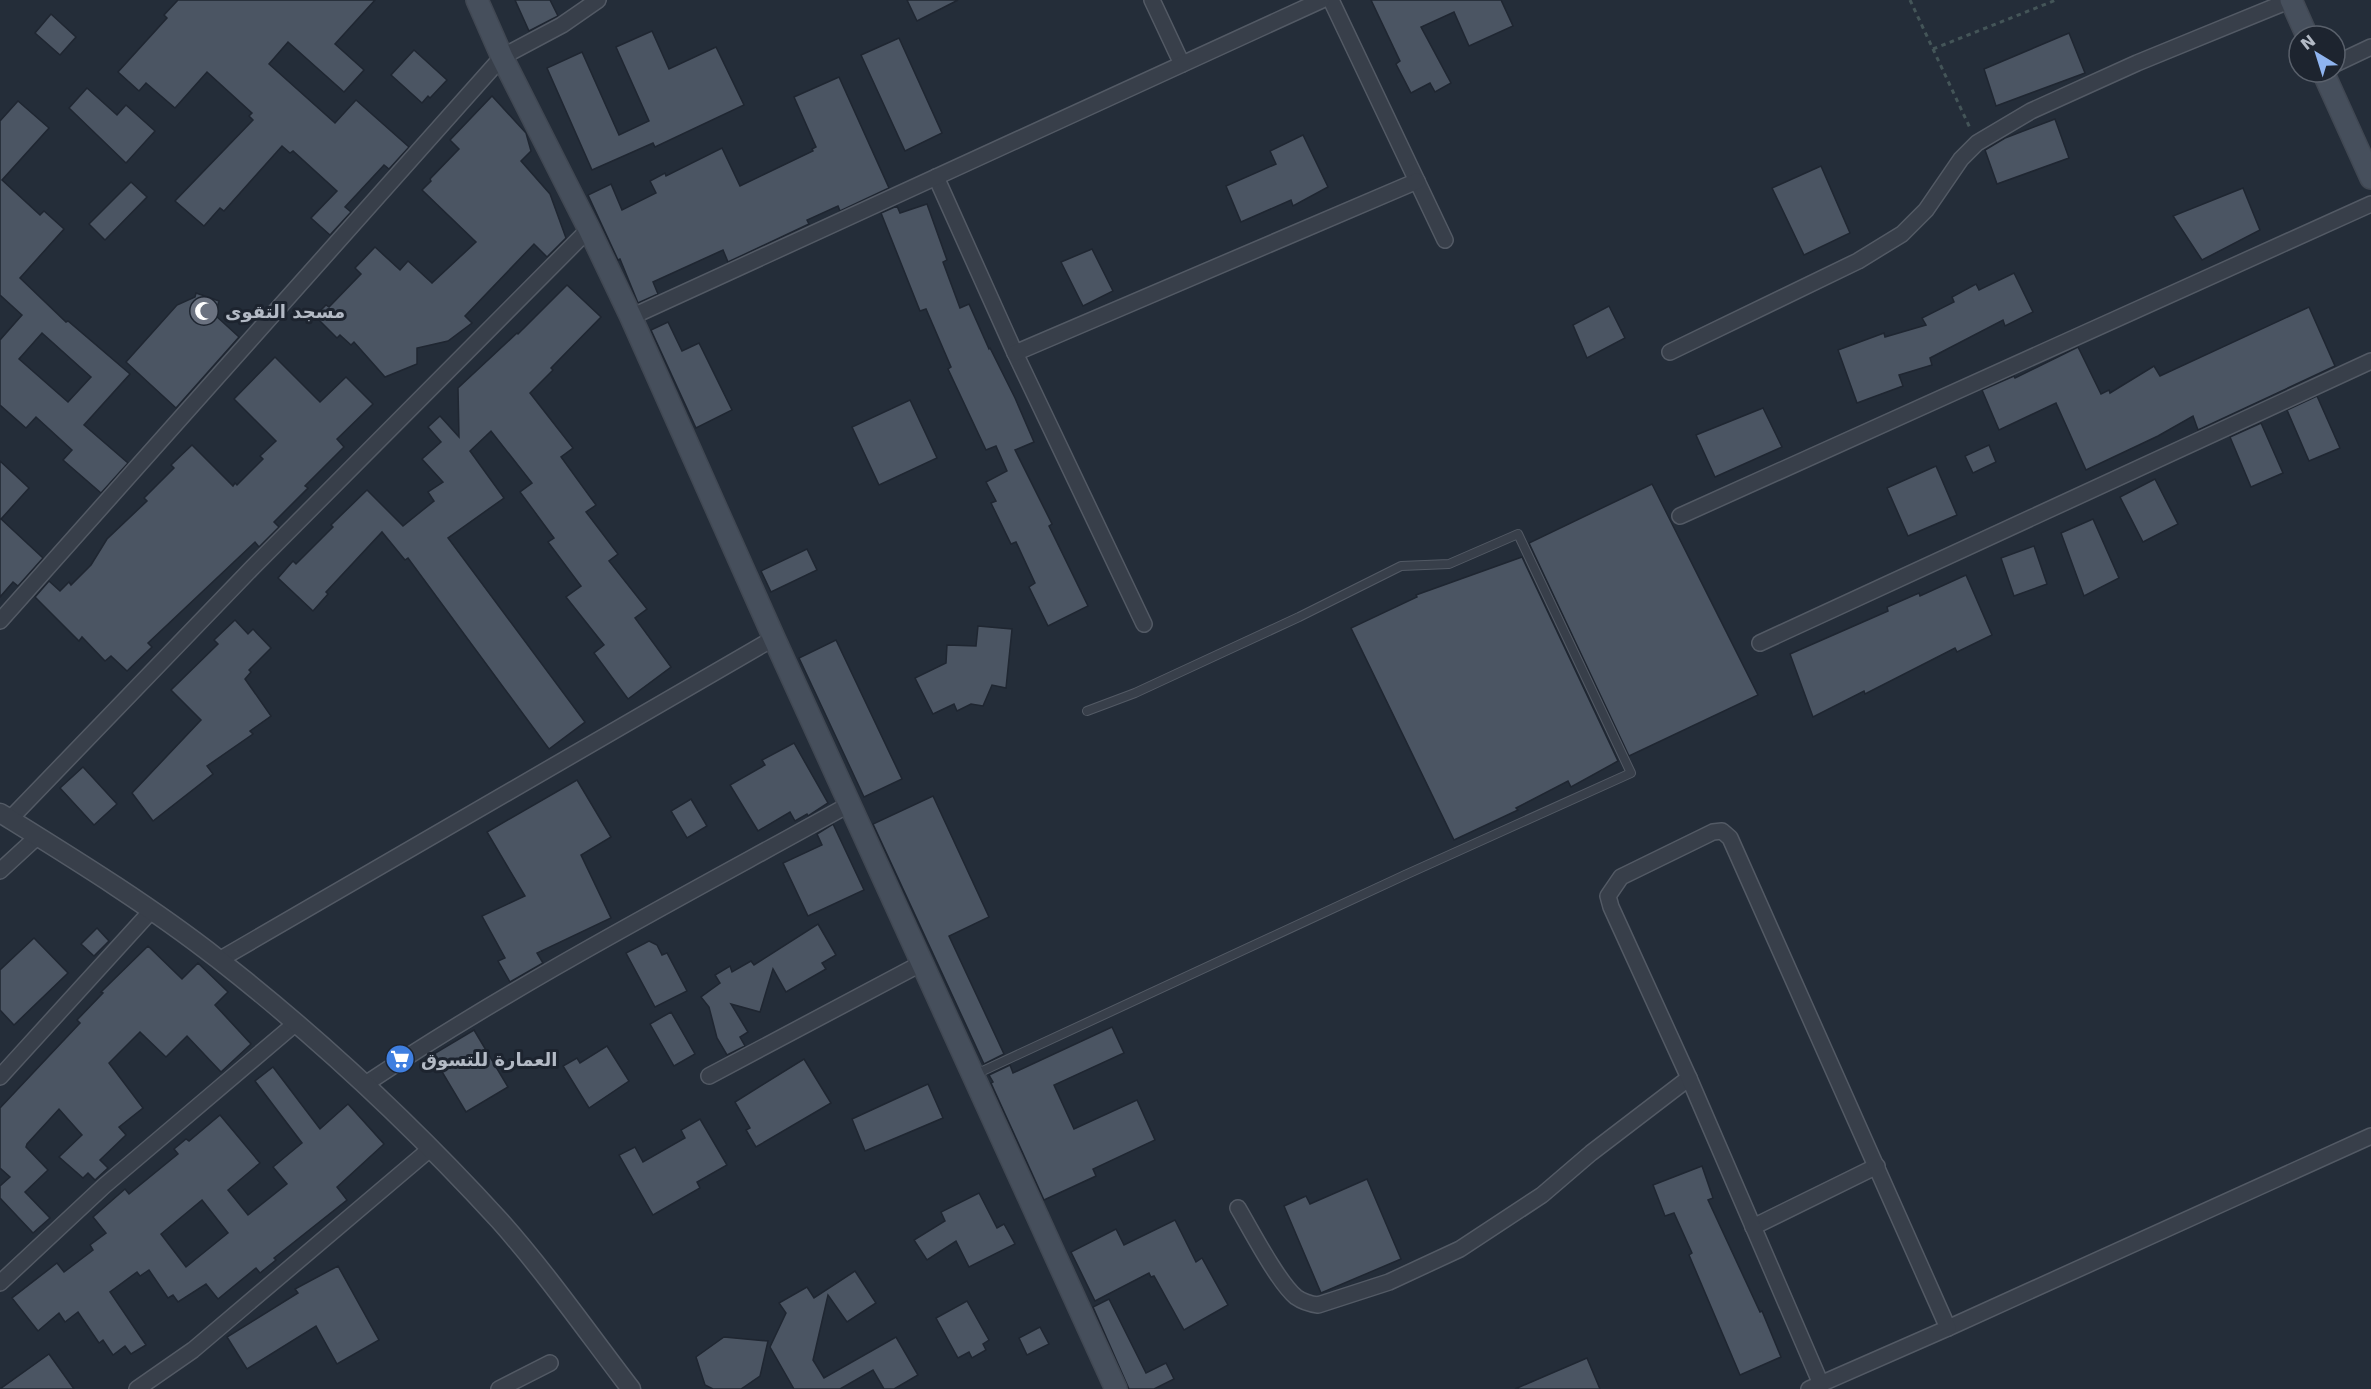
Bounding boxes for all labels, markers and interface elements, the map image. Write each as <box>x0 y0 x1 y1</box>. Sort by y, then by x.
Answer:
north arrow <box>2287 24 2347 84</box>
text: N <box>2297 31 2319 54</box>
mosque icon: مسجد التقوى <box>188 295 220 327</box>
place label: مسجد التقوى <box>225 301 345 323</box>
supermarket icon: العمارة للتسوق <box>384 1043 416 1075</box>
place label: العمارة للتسوق <box>421 1049 557 1071</box>

